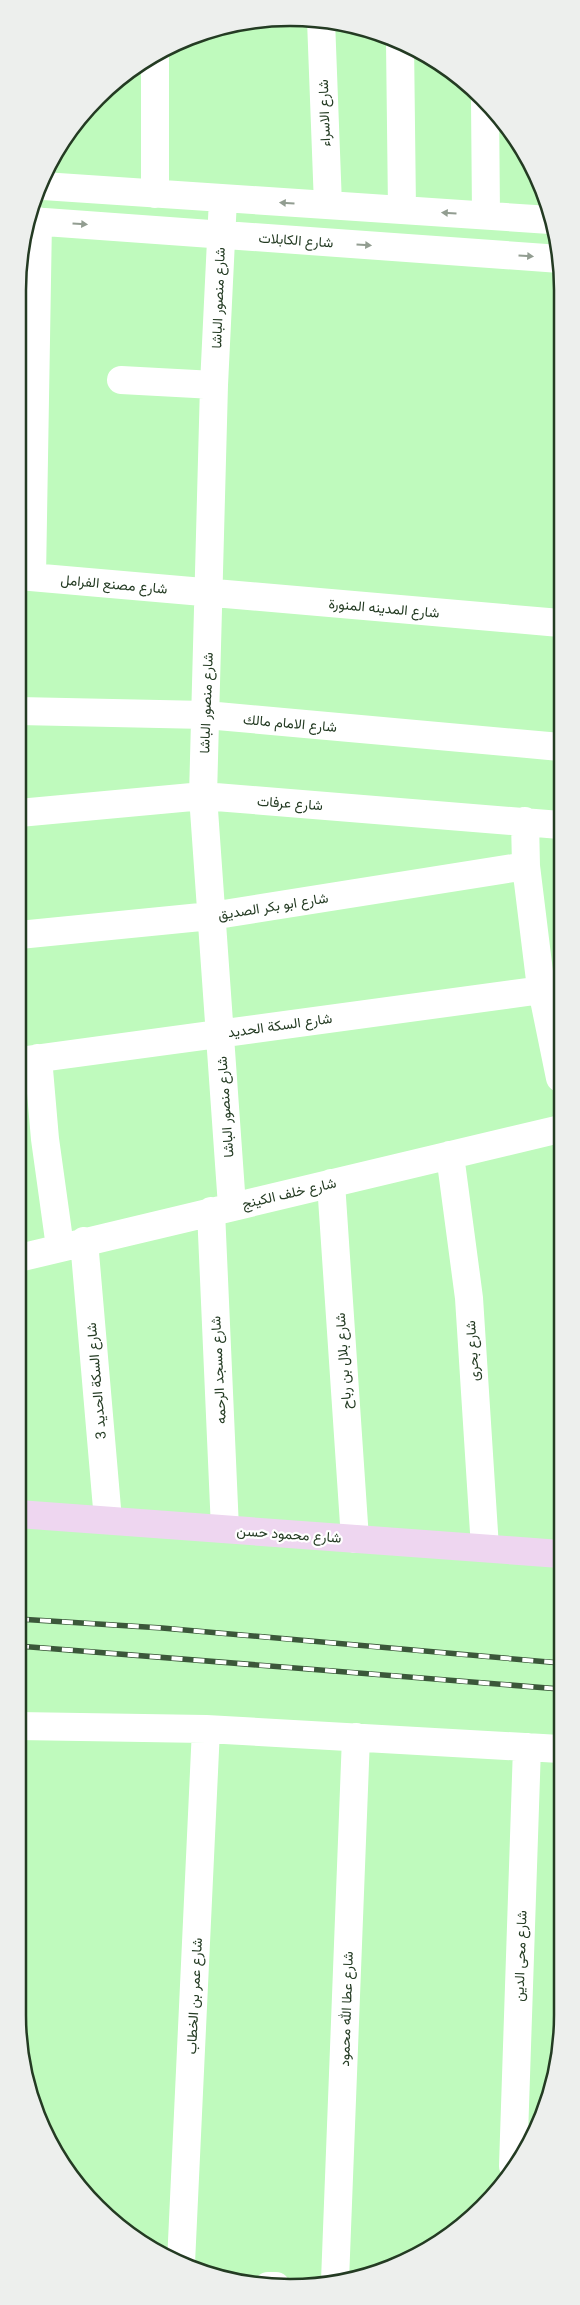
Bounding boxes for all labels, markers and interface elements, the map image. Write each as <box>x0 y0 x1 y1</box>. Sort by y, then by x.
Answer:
street label: شارع الاسراء <box>313 79 336 147</box>
one-way arrow <box>278 198 294 206</box>
one-way arrow <box>441 208 457 216</box>
one-way arrow <box>72 221 88 229</box>
street label: شارع الكابلات <box>258 227 334 254</box>
one-way arrow <box>356 241 372 249</box>
street label: شارع منصور الباشا <box>206 247 231 349</box>
one-way arrow <box>519 253 535 261</box>
street label: شارع مصنع الفرامل <box>60 569 168 600</box>
street label: شارع المدينه المنورة <box>328 593 440 624</box>
street label: شارع منصور الباشا <box>194 652 219 754</box>
street label: شارع الامام مالك <box>242 709 338 738</box>
street label: شارع عرفات <box>256 791 324 816</box>
street label: شارع ابو بكر الصديق <box>216 887 330 926</box>
street label: شارع السكة الحديد <box>227 1008 334 1043</box>
street label: شارع منصور الباشا <box>211 1056 240 1158</box>
street label: شارع خلف الكينج <box>240 1172 338 1215</box>
street label: شارع بلال بن رباح <box>330 1312 357 1410</box>
street label: شارع مسجد الرحمه <box>205 1315 232 1425</box>
street label: شارع بحرى <box>460 1320 485 1382</box>
street label: شارع السكة الحديد 3 <box>81 1322 112 1440</box>
street label: شارع محمود حسن <box>236 1520 342 1549</box>
street label: شارع محى الدين <box>508 1910 533 2002</box>
street label: شارع عمر بن الخطاب <box>181 1937 208 2055</box>
street label: شارع عطا الله محمود <box>334 1951 359 2067</box>

